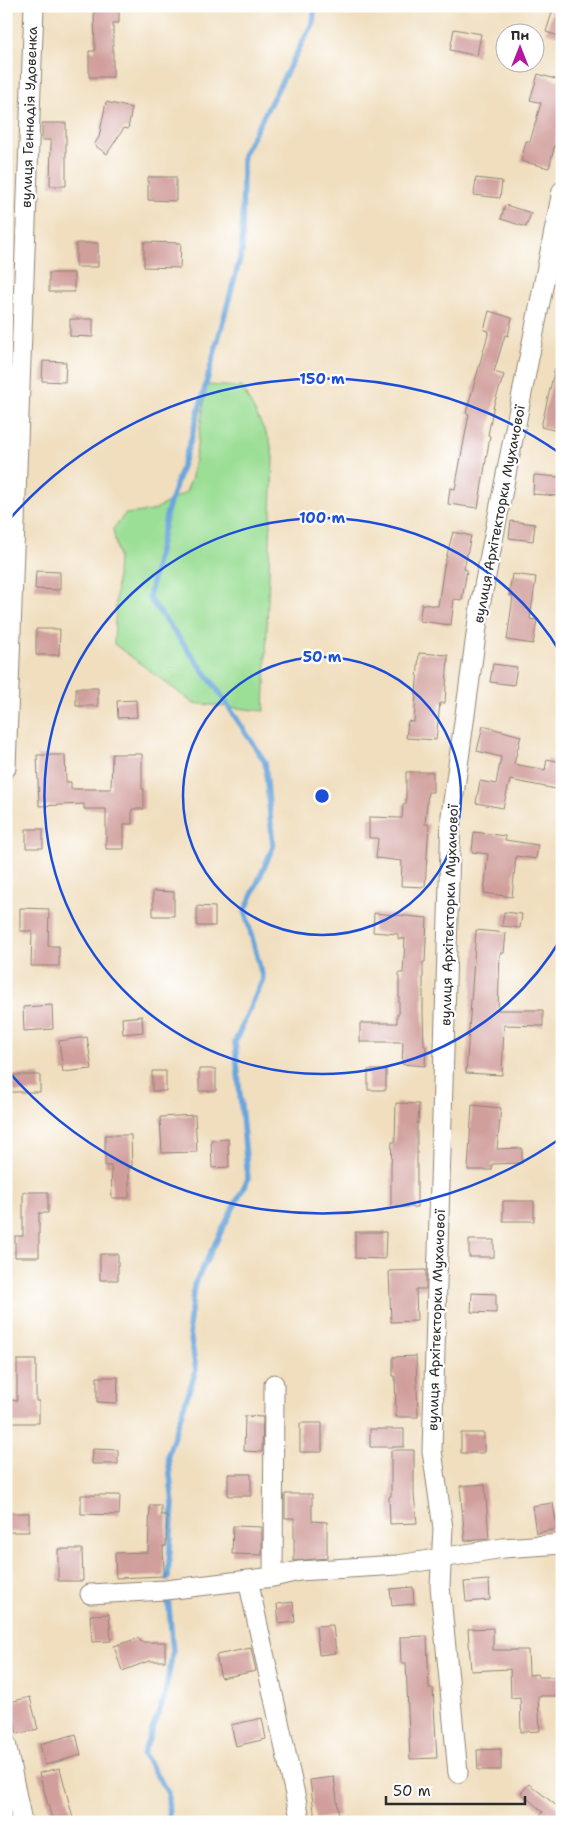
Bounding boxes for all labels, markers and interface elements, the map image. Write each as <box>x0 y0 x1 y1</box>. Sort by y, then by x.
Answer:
north arrow <box>496 22 546 72</box>
street label: вулиця Геннадія Удовенка <box>17 26 41 208</box>
text: Пн <box>511 26 529 44</box>
text: 150 m <box>299 369 345 389</box>
street label: вулиця Архітекторки Мухачової <box>469 402 529 625</box>
text: 100 m <box>299 508 345 528</box>
text: 50 m <box>303 647 342 667</box>
centre of rings <box>313 787 331 805</box>
street label: вулиця Архітекторки Мухачової <box>436 803 462 1026</box>
street label: вулиця Архітекторки Мухачової <box>423 1208 449 1431</box>
scale bar <box>386 1773 524 1805</box>
text: 50 m <box>393 1781 431 1801</box>

